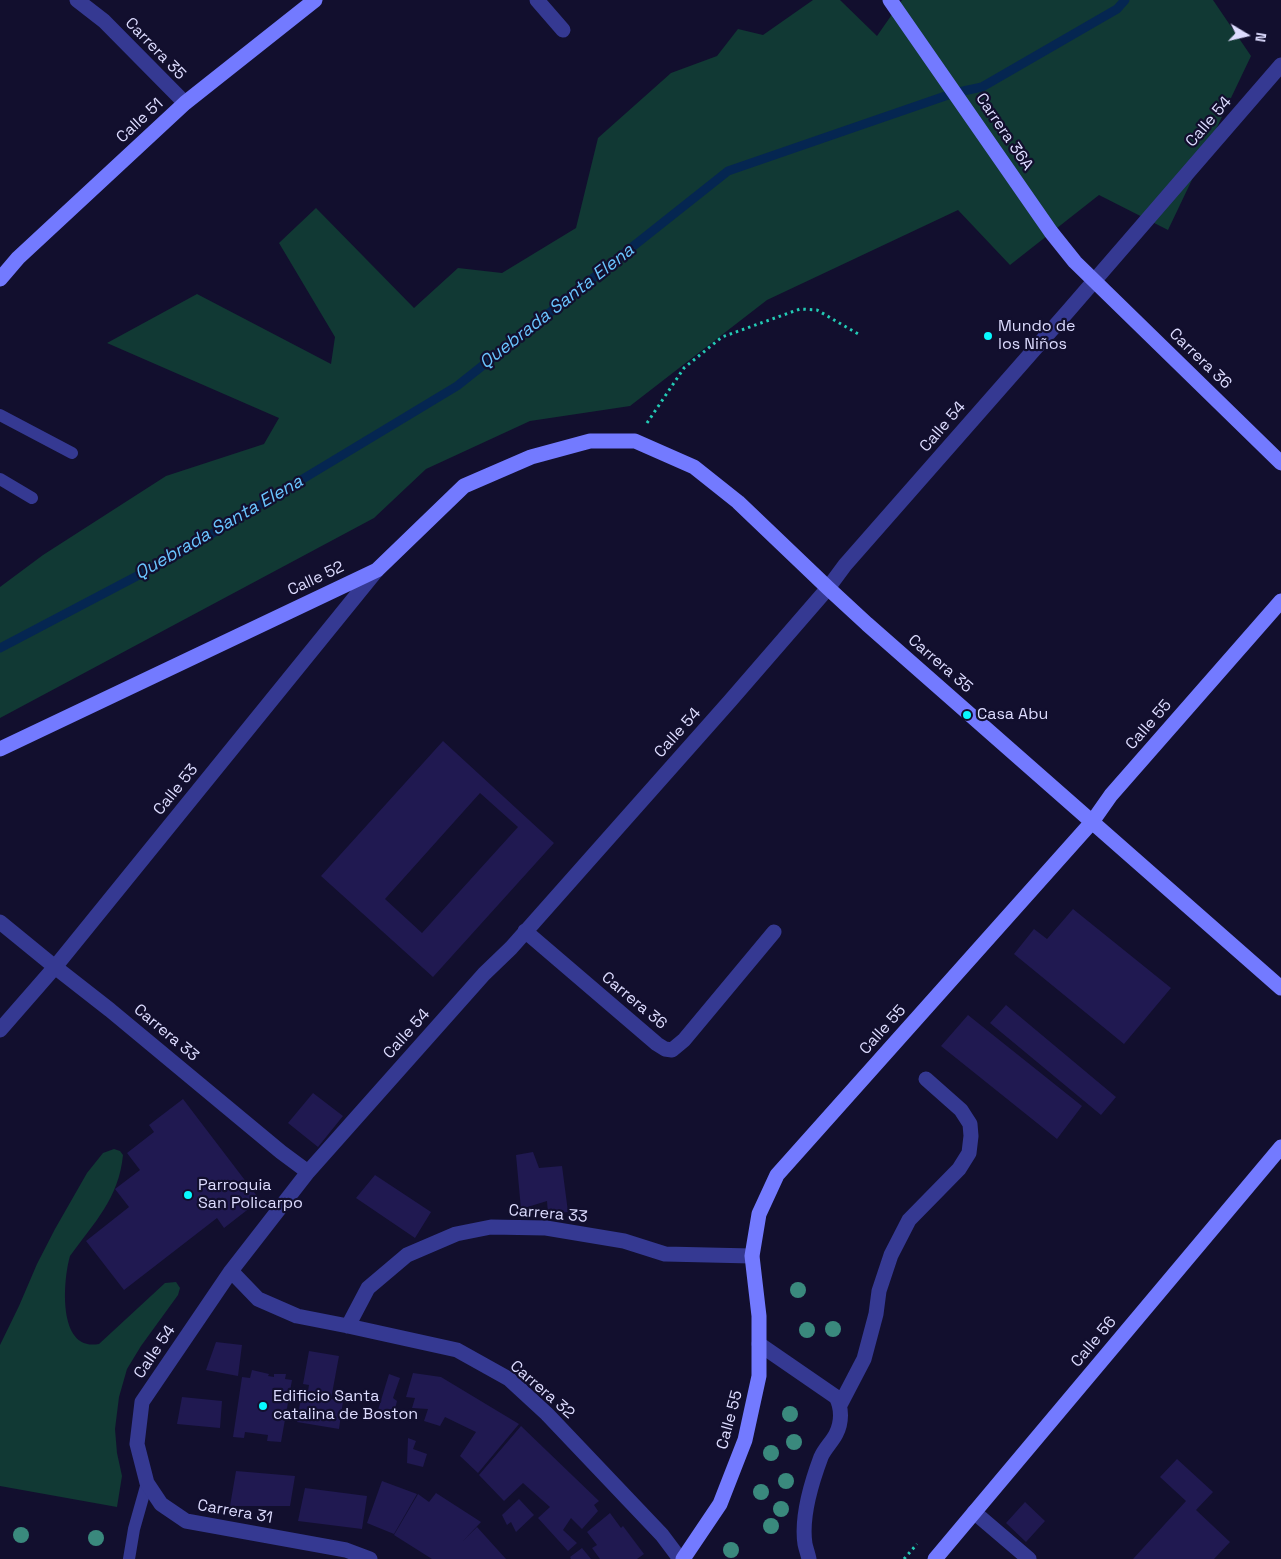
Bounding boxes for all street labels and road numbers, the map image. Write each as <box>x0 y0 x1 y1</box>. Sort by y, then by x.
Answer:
street label: Carrera 35 <box>121 14 189 84</box>
street label: Carrera 36A <box>971 90 1037 174</box>
street label: Calle 54 <box>1182 93 1236 151</box>
street label: Calle 51 <box>113 95 167 147</box>
street label: Carrera 36 <box>1165 325 1235 393</box>
street label: Calle 54 <box>916 398 970 456</box>
street label: Calle 52 <box>285 558 347 600</box>
street label: Carrera 35 <box>904 631 976 697</box>
street label: Calle 55 <box>1122 696 1176 754</box>
street label: Calle 54 <box>651 704 705 762</box>
street label: Calle 53 <box>150 761 202 819</box>
street label: Carrera 36 <box>597 968 671 1034</box>
street label: Carrera 33 <box>130 1000 202 1066</box>
street label: Calle 55 <box>856 1001 910 1059</box>
street label: Calle 54 <box>380 1005 434 1063</box>
street label: Carrera 33 <box>508 1201 588 1227</box>
street label: Calle 56 <box>1067 1313 1121 1371</box>
street label: Calle 54 <box>130 1322 180 1382</box>
street label: Carrera 32 <box>506 1357 578 1423</box>
street label: Calle 55 <box>713 1389 747 1451</box>
street label: Carrera 31 <box>196 1496 274 1528</box>

